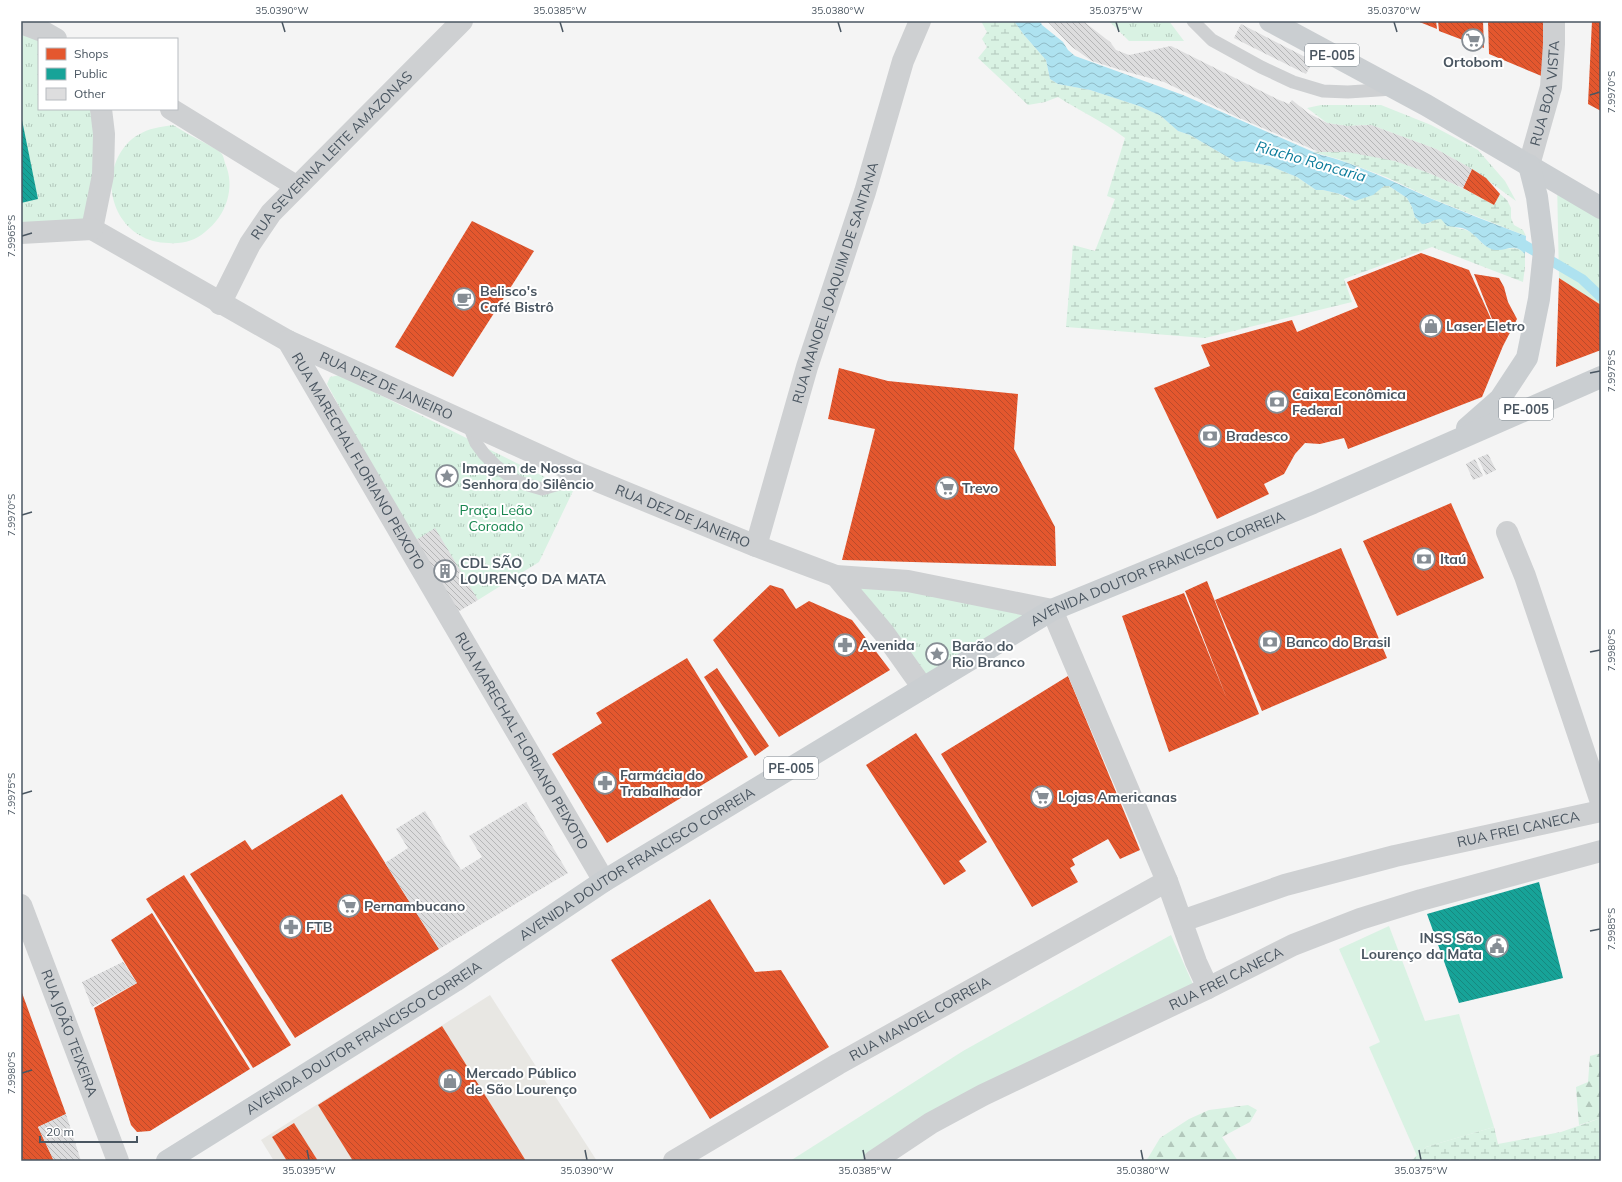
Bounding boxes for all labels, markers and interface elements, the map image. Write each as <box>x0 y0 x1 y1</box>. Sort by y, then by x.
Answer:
text: 35.0390°W <box>255 4 309 17</box>
text: 35.0385°W <box>533 4 587 17</box>
text: 35.0380°W <box>811 4 865 17</box>
text: 35.0375°W <box>1089 4 1143 17</box>
text: 35.0370°W <box>1367 4 1421 17</box>
supermarket icon: Ortobom <box>1460 27 1486 53</box>
legend <box>38 38 178 110</box>
street label: RUA BOA VISTA <box>1526 39 1563 148</box>
road number: PE-005 <box>1305 44 1359 66</box>
text: Shops <box>74 46 109 61</box>
place label: Ortobom <box>1443 53 1503 71</box>
text: Public <box>74 66 108 81</box>
street label: RUA SEVERINA LEITE AMAZONAS <box>247 67 417 243</box>
text: 7.9970°S <box>1605 71 1618 113</box>
text: Other <box>74 86 106 101</box>
water label: Riacho Roncaria <box>1254 136 1368 186</box>
street label: RUA MANOEL JOAQUIM DE SANTANA <box>788 159 882 406</box>
text: 7.9965°S <box>5 215 18 257</box>
place label: Belisco's Café Bistrô <box>480 282 554 316</box>
cafe icon: Belisco's Café Bistrô <box>451 286 477 312</box>
shop icon: Laser Eletro <box>1418 313 1444 339</box>
place label: Laser Eletro <box>1446 317 1525 335</box>
street label: RUA DEZ DE JANEIRO <box>317 348 456 424</box>
street label: RUA MARECHAL FLORIANO PEIXOTO <box>288 349 429 573</box>
text: 7.9975°S <box>1605 350 1618 392</box>
place label: Caixa Econômica Federal <box>1292 385 1406 419</box>
bank icon: Caixa Econômica Federal <box>1264 389 1290 415</box>
road number: PE-005 <box>1499 398 1553 420</box>
bank icon: Bradesco <box>1197 423 1223 449</box>
place label: Bradesco <box>1226 427 1288 445</box>
place label: Imagem de Nossa Senhora do Silêncio <box>462 459 594 493</box>
place icon: Imagem de Nossa Senhora do Silêncio <box>434 463 460 489</box>
supermarket icon: Trevo <box>934 475 960 501</box>
place label: Trevo <box>962 479 998 497</box>
street label: RUA DEZ DE JANEIRO <box>613 480 753 552</box>
text: 7.9970°S <box>5 494 18 536</box>
park label: Praça Leão Coroado <box>460 501 532 535</box>
street label: AVENIDA DOUTOR FRANCISCO CORREIA <box>1027 506 1288 630</box>
bank icon: Itaú <box>1411 546 1437 572</box>
place label: Itaú <box>1440 550 1466 568</box>
place label: CDL SÃO LOURENÇO DA MATA <box>460 554 606 588</box>
building icon: CDL SÃO LOURENÇO DA MATA <box>432 558 458 584</box>
street label: RUA MARECHAL FLORIANO PEIXOTO <box>451 629 593 853</box>
bank icon: Banco do Brasil <box>1257 629 1283 655</box>
text: 7.9980°S <box>1605 629 1618 671</box>
pharmacy icon: Avenida <box>832 632 858 658</box>
place label: Banco do Brasil <box>1286 633 1391 651</box>
place label: Avenida <box>860 636 915 654</box>
place label: Barão do Rio Branco <box>952 637 1025 671</box>
place icon: Barão do Rio Branco <box>924 641 950 667</box>
road number: PE-005 <box>764 757 818 779</box>
place label: Farmácia do Trabalhador <box>620 766 703 800</box>
pharmacy icon: Farmácia do Trabalhador <box>592 770 618 796</box>
text: 7.9975°S <box>5 773 18 815</box>
street label: AVENIDA DOUTOR FRANCISCO CORREIA <box>515 783 759 945</box>
supermarket icon: Lojas Americanas <box>1029 784 1055 810</box>
place label: Lojas Americanas <box>1058 788 1177 806</box>
street label: RUA FREI CANECA <box>1455 807 1582 851</box>
supermarket icon: Pernambucano <box>336 893 362 919</box>
place label: Pernambucano <box>364 897 465 915</box>
text: 7.9985°S <box>1605 908 1618 950</box>
pharmacy icon: FTB <box>278 914 304 940</box>
place label: FTB <box>306 918 333 936</box>
place label: INSS São Lourenço da Mata <box>1361 929 1482 963</box>
public building icon: INSS São Lourenço da Mata <box>1484 933 1510 959</box>
street label: RUA FREI CANECA <box>1166 942 1287 1014</box>
street label: AVENIDA DOUTOR FRANCISCO CORREIA <box>242 956 485 1119</box>
street label: RUA JOÃO TEIXEIRA <box>37 967 102 1100</box>
street label: RUA MANOEL CORREIA <box>846 972 994 1065</box>
text: 7.9980°S <box>5 1052 18 1094</box>
place label: Mercado Público de São Lourenço <box>466 1064 577 1098</box>
shop icon: Mercado Público de São Lourenço <box>437 1068 463 1094</box>
scale bar <box>40 1118 137 1144</box>
text: 20 m <box>46 1124 74 1139</box>
text: 35.0395°W <box>282 1164 336 1177</box>
text: 35.0390°W <box>560 1164 614 1177</box>
text: 35.0385°W <box>838 1164 892 1177</box>
text: 35.0380°W <box>1116 1164 1170 1177</box>
text: 35.0375°W <box>1394 1164 1448 1177</box>

